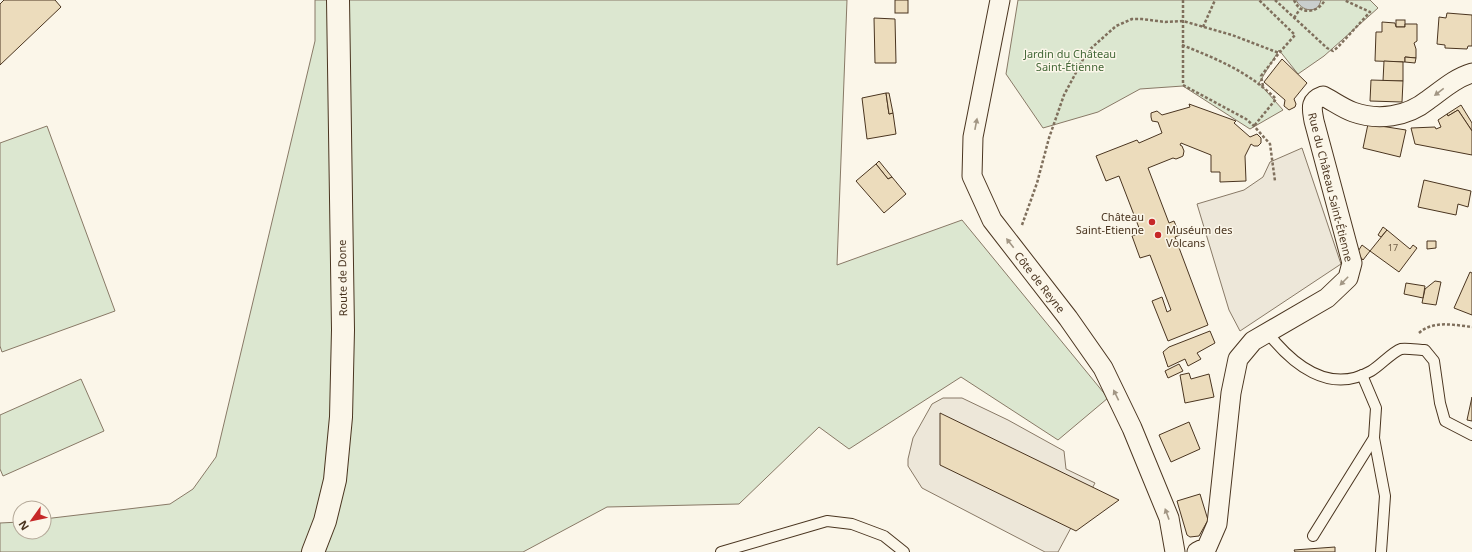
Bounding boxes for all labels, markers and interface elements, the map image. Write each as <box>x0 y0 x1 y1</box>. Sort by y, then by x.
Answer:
park label: Jardin du Château Saint-Étienne <box>1023 46 1116 74</box>
one-way arrow <box>1433 88 1444 96</box>
street label: Rue du Château Saint-Étienne <box>1305 111 1357 263</box>
one-way arrow <box>973 117 979 130</box>
place label: Château Saint-Etienne <box>1076 209 1144 237</box>
marker: Château Saint-Etienne <box>1147 217 1157 227</box>
place label: Muséum des Volcans <box>1166 222 1232 250</box>
marker: Muséum des Volcans <box>1153 230 1163 240</box>
one-way arrow <box>1005 237 1014 248</box>
street label: Route de Done <box>334 239 350 317</box>
house number: 17 <box>1388 241 1398 254</box>
street label: Côte de Reyne <box>1011 248 1069 316</box>
one-way arrow <box>1339 276 1349 286</box>
one-way arrow <box>1113 389 1119 400</box>
north arrow <box>12 500 52 540</box>
one-way arrow <box>1164 507 1170 519</box>
text: N <box>14 518 32 534</box>

